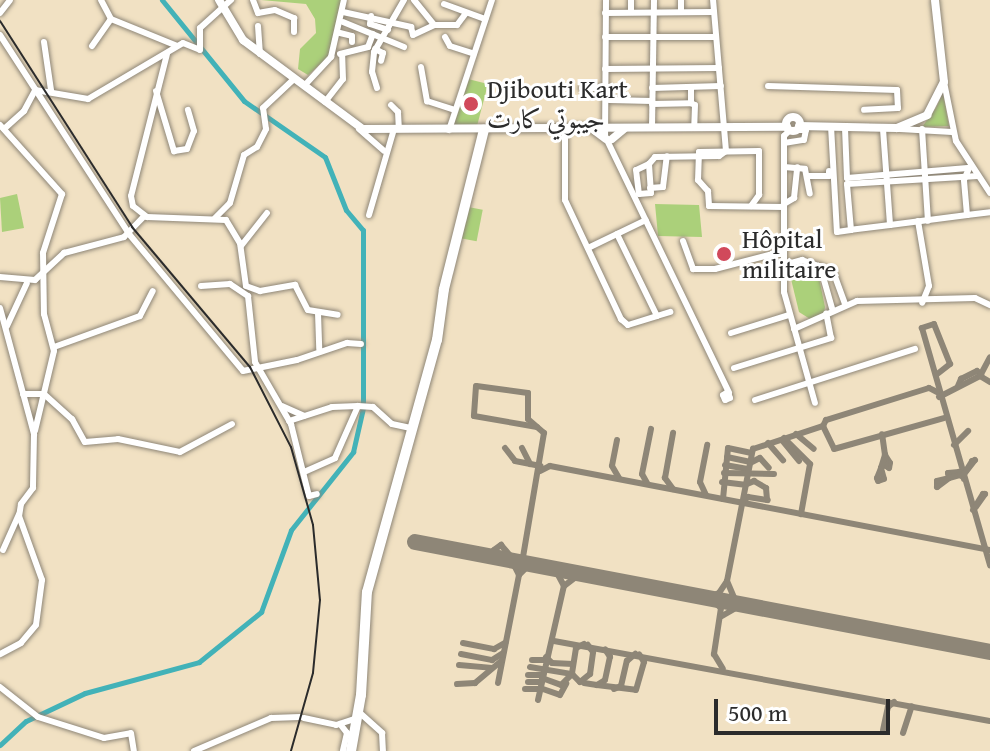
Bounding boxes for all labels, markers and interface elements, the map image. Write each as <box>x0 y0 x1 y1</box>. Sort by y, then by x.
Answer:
place label: Djibouti Kart جيبوتي كارت <box>487 73 628 134</box>
marker: Djibouti Kart جيبوتي كارت <box>462 95 480 113</box>
place label: Hôpital militaire <box>742 223 836 284</box>
marker: Hôpital militaire <box>713 243 735 265</box>
scale bar <box>718 683 894 733</box>
text: 500 m <box>728 695 788 730</box>

